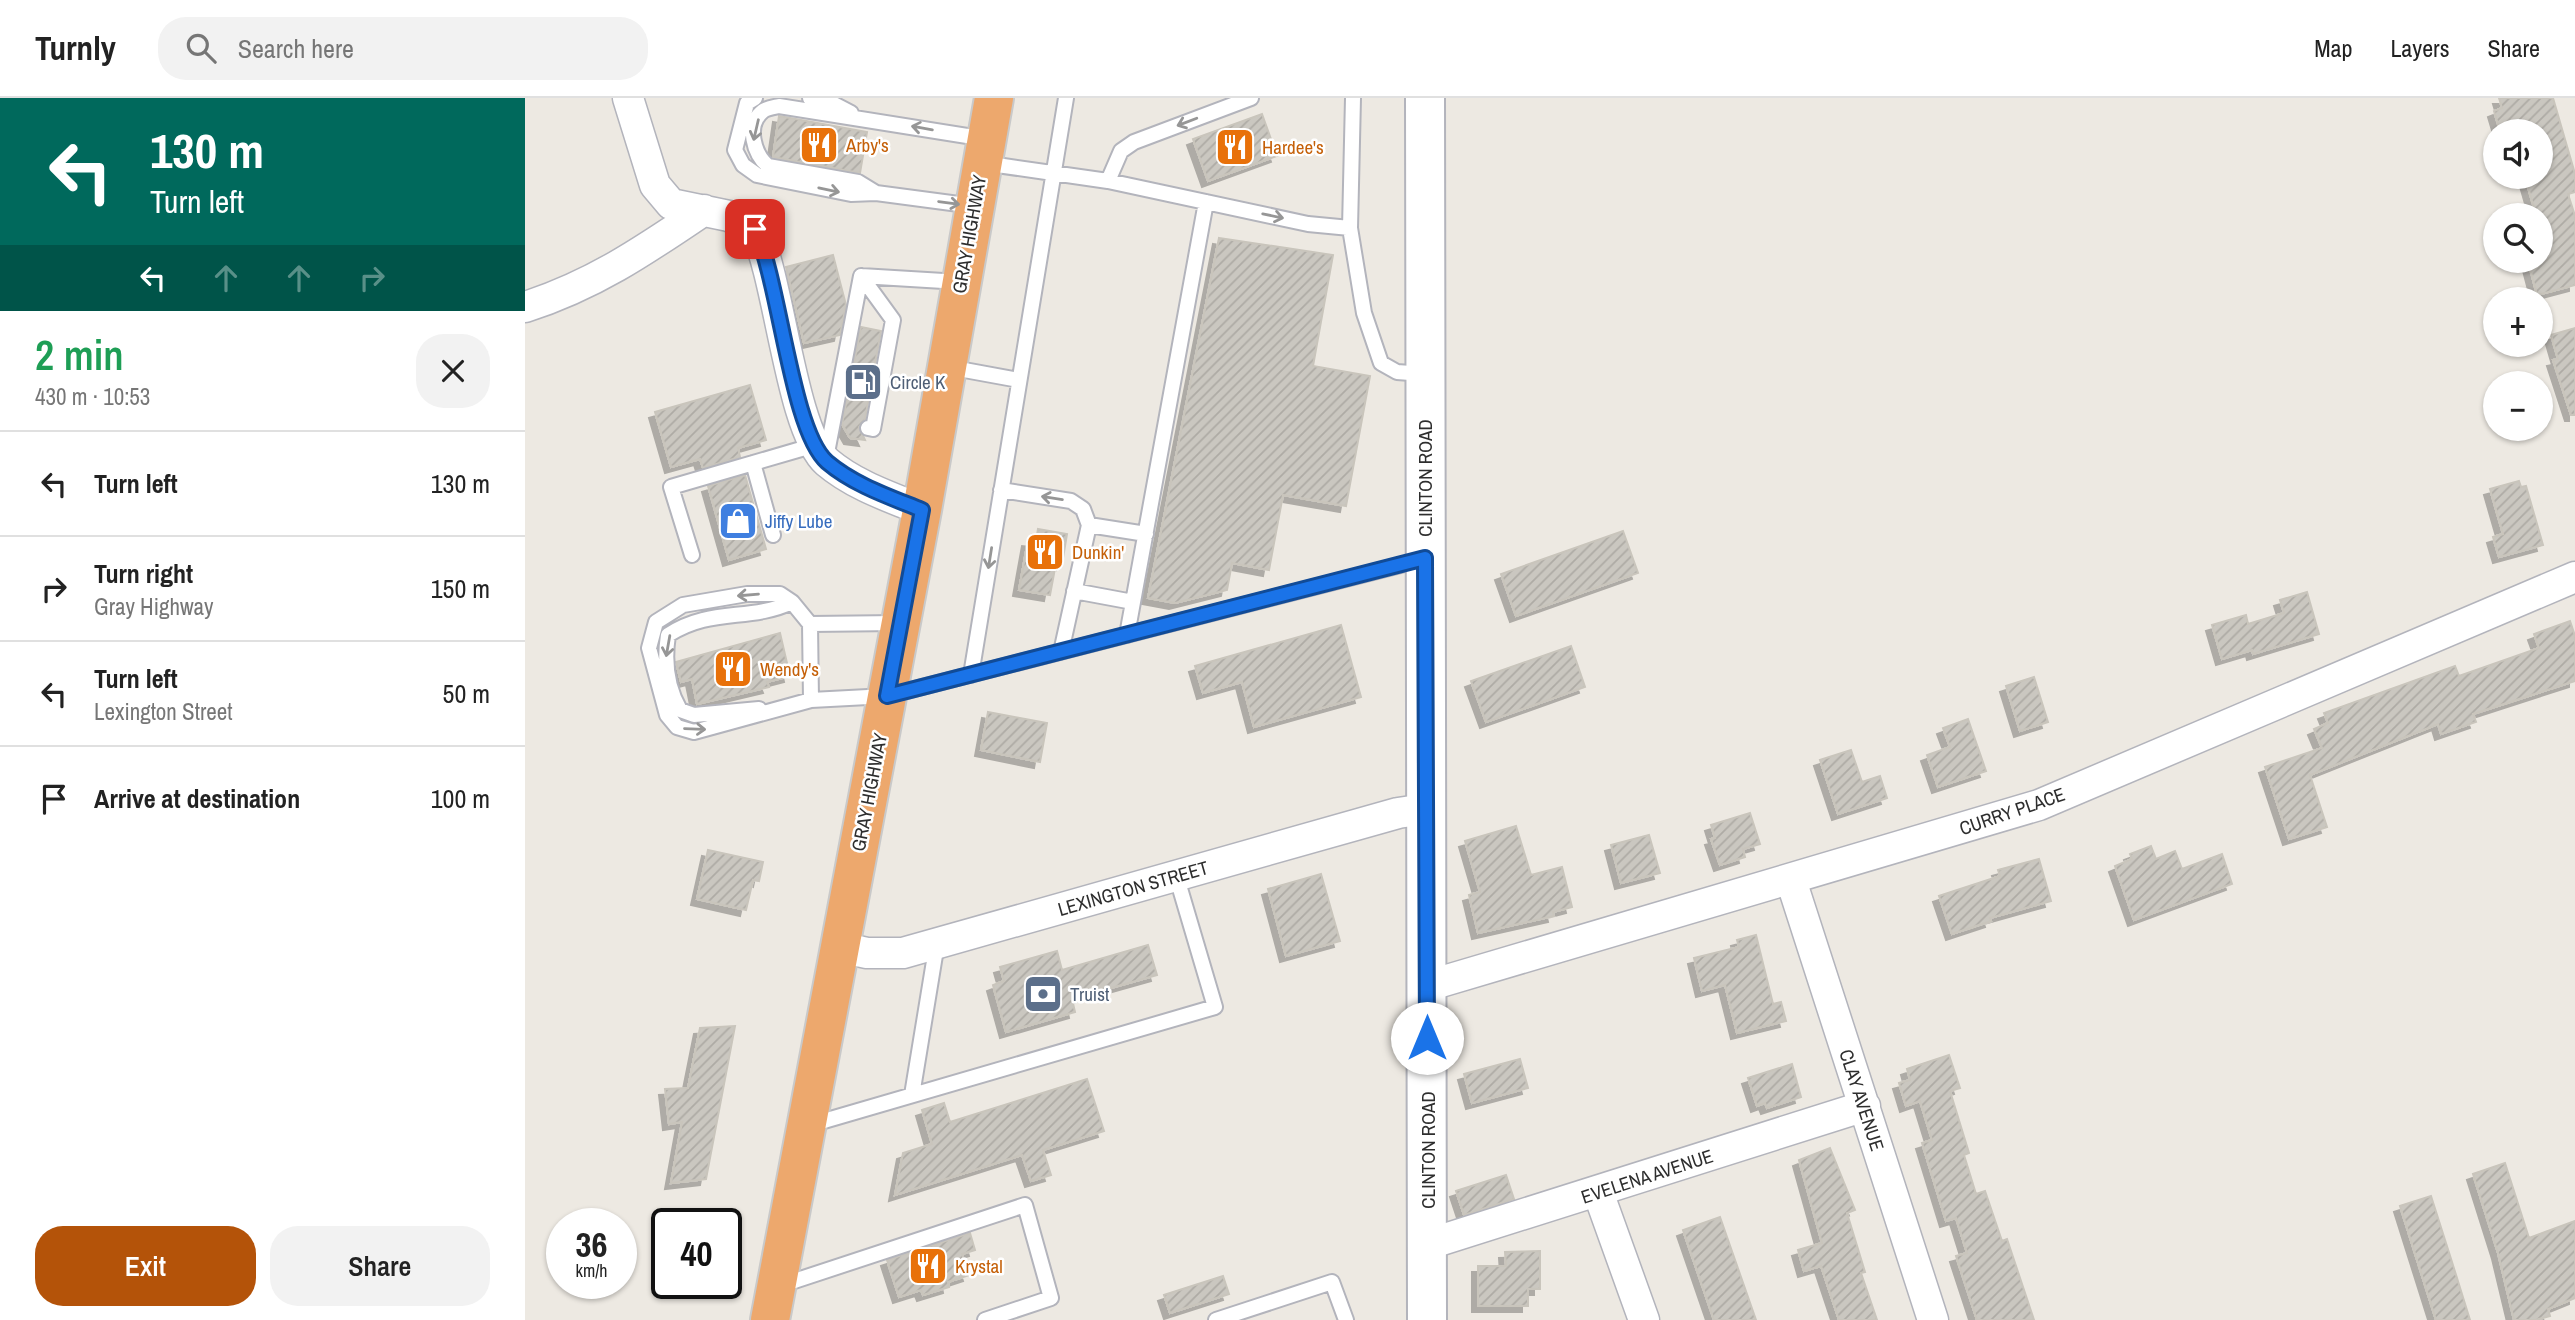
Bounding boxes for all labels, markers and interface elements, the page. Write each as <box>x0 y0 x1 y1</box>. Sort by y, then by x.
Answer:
search box <box>158 17 648 80</box>
text: Turnly <box>35 26 116 70</box>
icon: search <box>182 29 220 67</box>
text: Search here <box>238 31 354 66</box>
text: Map <box>2314 32 2352 64</box>
text: Layers <box>2390 32 2449 64</box>
text: Share <box>2487 32 2540 64</box>
text: 130 m <box>150 117 264 183</box>
one-way arrow <box>1177 117 1199 129</box>
one-way arrow <box>749 118 762 140</box>
map controls <box>2483 119 2553 441</box>
button: sound <box>2483 119 2553 189</box>
one-way arrow <box>912 121 934 134</box>
restaurant icon: Arby's <box>798 124 840 166</box>
icon: left <box>35 126 126 217</box>
restaurant icon: Hardee's <box>1214 126 1256 168</box>
place label: Arby's <box>845 132 889 158</box>
place label: Hardee's <box>1262 134 1324 160</box>
street label: GRAY HIGHWAY <box>946 172 992 295</box>
text: Turn left <box>150 180 244 223</box>
one-way arrow <box>817 184 840 197</box>
one-way arrow <box>938 196 960 209</box>
pin <box>725 199 785 259</box>
button: search <box>2483 203 2553 273</box>
icon: arrive <box>736 210 774 248</box>
one-way arrow <box>1261 210 1284 224</box>
icon: left <box>134 259 172 297</box>
icon: ahead <box>207 259 245 297</box>
icon: ahead <box>280 259 318 297</box>
icon: right <box>353 259 391 297</box>
button: + <box>2483 287 2553 357</box>
text: 2 min <box>35 327 124 383</box>
button: close <box>416 334 490 408</box>
fuel station icon: Circle K <box>842 361 884 403</box>
place label: Circle K <box>890 369 946 395</box>
button: − <box>2483 371 2553 441</box>
text: 430 m · 10:53 <box>35 381 150 412</box>
street label: CLINTON ROAD <box>1412 419 1438 537</box>
icon: left <box>35 465 73 503</box>
text: Turn left <box>94 466 178 501</box>
text: 130 m <box>431 466 490 501</box>
one-way arrow <box>1041 491 1064 504</box>
shop icon: Jiffy Lube <box>717 500 759 542</box>
place label: Jiffy Lube <box>765 508 832 534</box>
restaurant icon: Dunkin' <box>1024 531 1066 573</box>
place label: Dunkin' <box>1072 539 1124 565</box>
one-way arrow <box>983 546 996 569</box>
text: Turn right <box>94 556 193 591</box>
icon: right <box>35 570 73 608</box>
text: 150 m <box>431 571 490 606</box>
one-way arrow <box>737 589 760 602</box>
text: Gray Highway <box>94 591 214 622</box>
one-way arrow <box>660 634 674 657</box>
restaurant icon: Wendy's <box>712 648 754 690</box>
place label: Wendy's <box>760 656 819 682</box>
text: Turn left <box>94 661 178 696</box>
icon: left <box>35 675 73 713</box>
text: 50 m <box>443 676 490 711</box>
text: Lexington Street <box>94 696 232 727</box>
one-way arrow <box>683 722 706 735</box>
street label: GRAY HIGHWAY <box>845 730 893 853</box>
icon: arrive <box>35 780 73 818</box>
text: Arrive at destination <box>94 781 300 816</box>
text: 100 m <box>431 781 490 816</box>
street label: CURRY PLACE <box>1956 781 2068 841</box>
street label: LEXINGTON STREET <box>1055 854 1212 922</box>
bank icon: Truist <box>1022 973 1064 1015</box>
place label: Truist <box>1070 981 1110 1007</box>
position arrow <box>1390 1001 1464 1075</box>
street label: CLAY AVENUE <box>1833 1046 1891 1154</box>
street label: CLINTON ROAD <box>1415 1091 1441 1209</box>
street label: EVELENA AVENUE <box>1578 1142 1716 1210</box>
speed limit sign: 40 <box>651 1208 742 1299</box>
text: 36 <box>576 1221 607 1268</box>
button: Exit <box>35 1226 256 1306</box>
button: Share <box>270 1226 490 1306</box>
restaurant icon: Krystal <box>907 1245 949 1287</box>
place label: Krystal <box>955 1253 1003 1279</box>
text: km/h <box>576 1258 608 1283</box>

